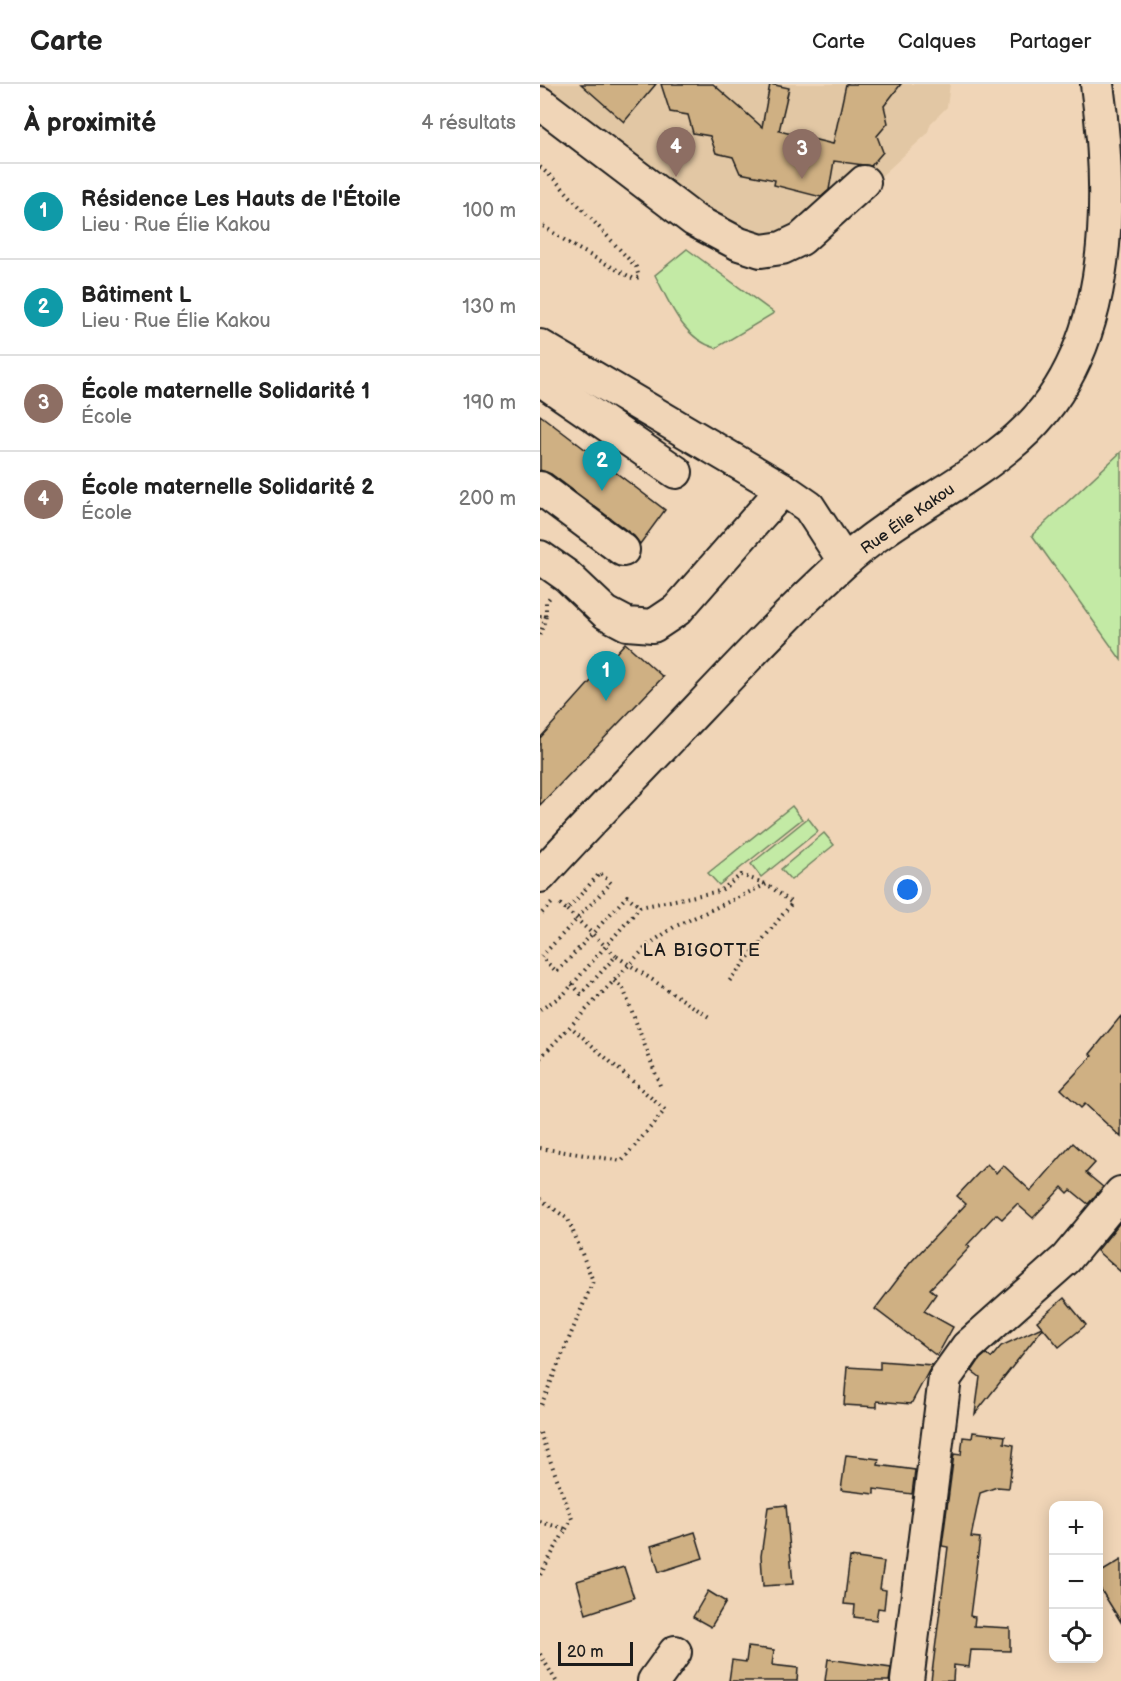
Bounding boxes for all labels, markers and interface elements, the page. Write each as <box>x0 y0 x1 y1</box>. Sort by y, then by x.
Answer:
text: Carte <box>30 25 103 58</box>
text: Carte <box>812 29 865 54</box>
text: Calques <box>898 29 976 54</box>
text: Partager <box>1009 29 1091 54</box>
text: À proximité <box>24 108 156 139</box>
text: 4 résultats <box>421 111 516 135</box>
pin: 4 <box>656 128 696 177</box>
pin: 3 <box>782 130 822 179</box>
text: Résidence Les Hauts de l'Étoile <box>81 186 401 213</box>
text: 1 <box>39 199 48 223</box>
text: 100 m <box>463 199 516 223</box>
text: Lieu · Rue Élie Kakou <box>81 213 271 237</box>
text: Bâtiment L <box>81 282 192 309</box>
text: 2 <box>38 295 49 319</box>
text: 130 m <box>462 295 516 319</box>
text: Lieu · Rue Élie Kakou <box>81 309 271 333</box>
text: École maternelle Solidarité 1 <box>81 378 370 405</box>
text: 3 <box>38 391 49 415</box>
text: 190 m <box>463 391 516 415</box>
text: École <box>81 405 132 429</box>
pin: 2 <box>582 442 622 491</box>
text: École maternelle Solidarité 2 <box>81 474 374 501</box>
street label: Rue Élie Kakou <box>856 478 958 559</box>
text: 4 <box>38 487 49 511</box>
text: 200 m <box>459 487 516 511</box>
text: École <box>81 501 132 525</box>
pin: 1 <box>586 652 626 701</box>
your location <box>893 875 922 904</box>
district label: LA BIGOTTE <box>643 940 761 961</box>
map controls <box>1049 1501 1103 1663</box>
button: + <box>1049 1501 1103 1555</box>
button: − <box>1049 1555 1103 1609</box>
button: locate <box>1049 1609 1103 1663</box>
scale bar <box>558 1639 633 1666</box>
text: 20 m <box>567 1643 603 1662</box>

